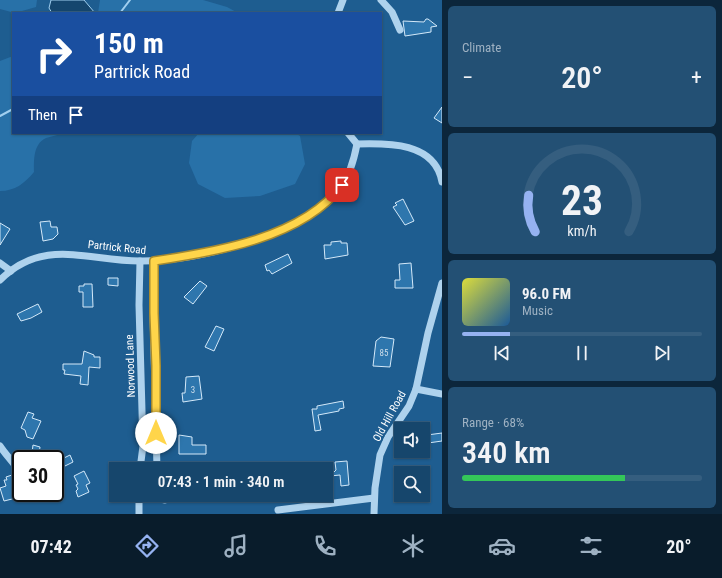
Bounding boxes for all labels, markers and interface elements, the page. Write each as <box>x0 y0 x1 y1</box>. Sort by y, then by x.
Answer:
text: 150 m <box>94 27 164 60</box>
icon: right <box>28 28 80 80</box>
text: Climate <box>462 40 501 55</box>
text: 20° <box>561 60 603 95</box>
text: Partrick Road <box>94 61 190 82</box>
text: − <box>462 65 473 90</box>
text: + <box>691 65 702 90</box>
icon: arrive <box>65 104 87 126</box>
text: Then <box>28 106 57 124</box>
pin <box>325 168 359 202</box>
icon: arrive <box>331 174 353 196</box>
text: 23 <box>561 175 603 224</box>
text: km/h <box>567 222 597 238</box>
street label: Partrick Road <box>87 238 147 257</box>
text: 96.0 FM <box>522 285 571 303</box>
text: Music <box>522 303 553 318</box>
street label: Norwood Lane <box>123 334 138 398</box>
icon: previous <box>491 342 513 364</box>
icon: pause <box>571 342 593 364</box>
icon: next <box>651 342 673 364</box>
house number: 85 <box>380 348 389 358</box>
house number: 3 <box>191 385 195 395</box>
street label: Old Hill Road <box>370 389 409 444</box>
position arrow <box>135 412 177 454</box>
text: Range · 68% <box>462 415 524 430</box>
map controls <box>394 422 430 502</box>
button: sound <box>394 422 430 458</box>
text: 340 km <box>462 435 551 470</box>
speed limit sign: 30 <box>12 450 64 502</box>
button: search <box>394 466 430 502</box>
text: 07:43 · 1 min · 340 m <box>158 473 284 491</box>
icon: directions <box>133 532 161 560</box>
icon: music <box>222 532 250 560</box>
icon: phone <box>311 532 339 560</box>
icon: climate <box>399 532 427 560</box>
icon: car <box>488 532 516 560</box>
icon: filters <box>577 532 605 560</box>
text: 07:42 <box>30 536 72 557</box>
text: 20° <box>666 536 691 557</box>

